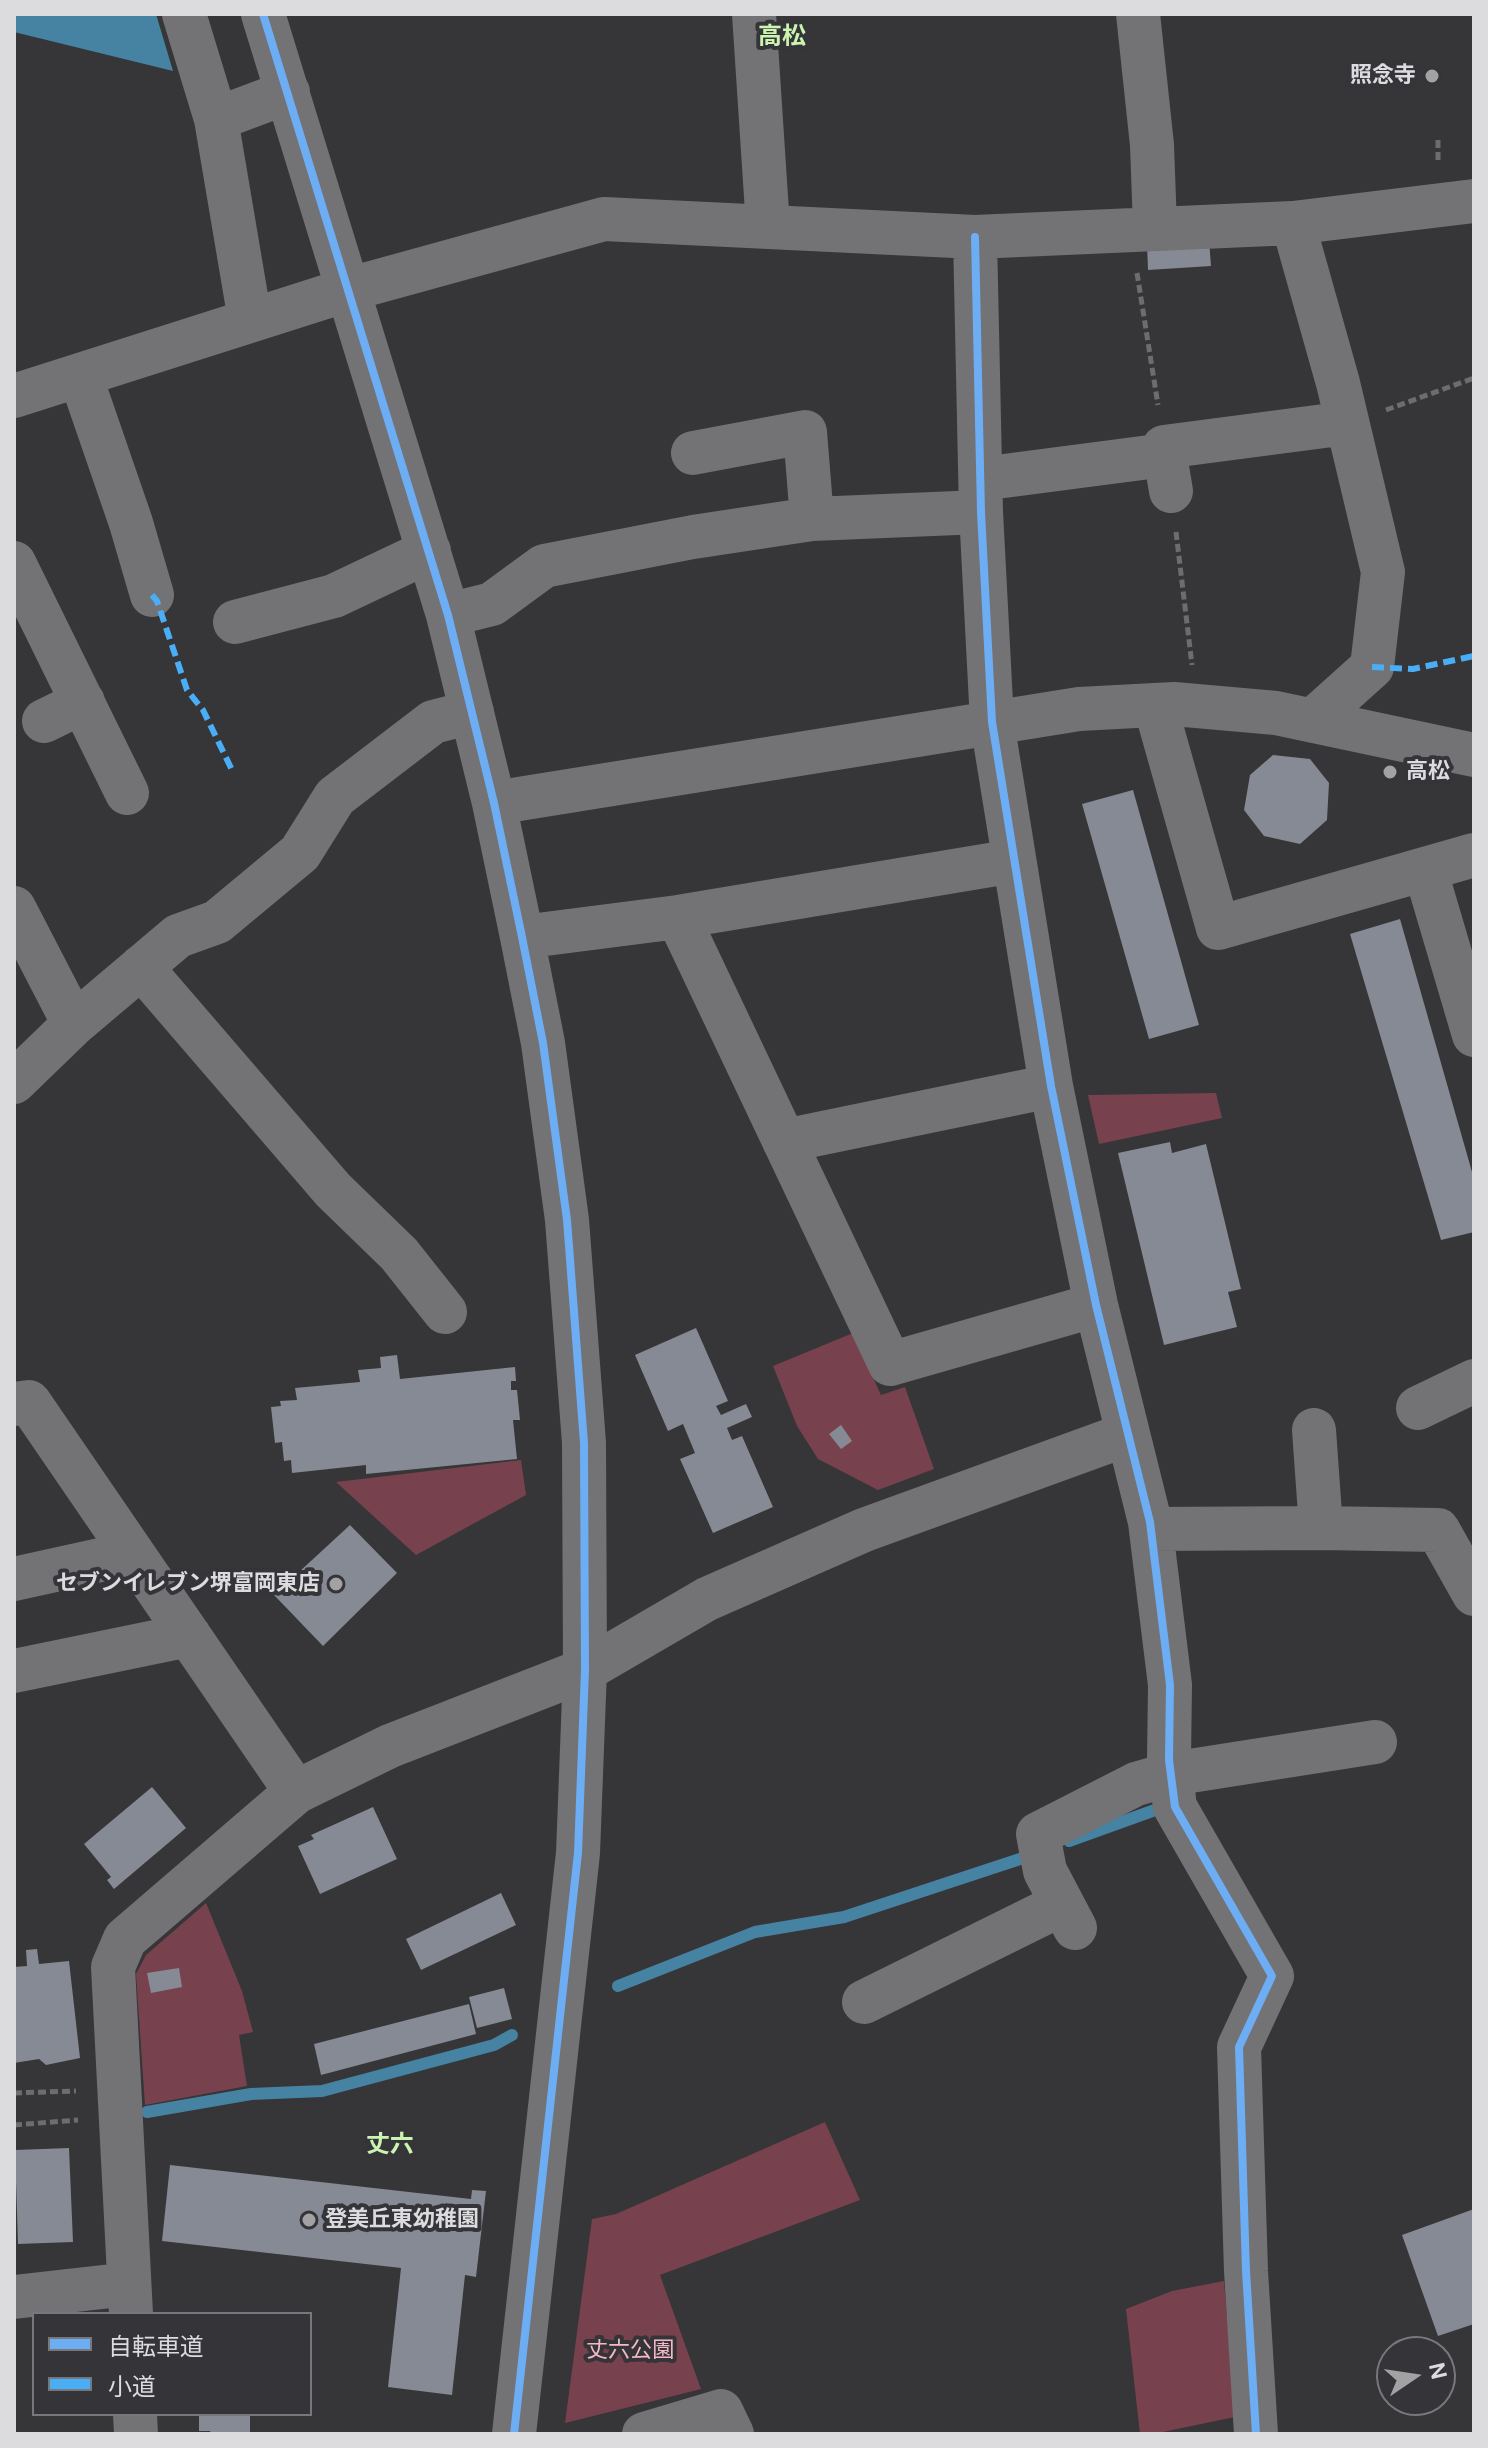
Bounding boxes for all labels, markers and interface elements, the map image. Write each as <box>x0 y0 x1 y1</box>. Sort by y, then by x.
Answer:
district label: 高松 <box>758 24 806 52</box>
place label: 照念寺 <box>1350 63 1416 89</box>
marker: 照念寺 <box>1423 67 1441 85</box>
place label: 高松 <box>1406 759 1450 785</box>
marker: 高松 <box>1381 763 1399 781</box>
place label: セブンイレブン堺富岡東店 <box>56 1571 320 1597</box>
marker: セブンイレブン堺富岡東店 <box>327 1575 345 1593</box>
district label: 丈六 <box>366 2132 414 2160</box>
place label: 登美丘東幼稚園 <box>325 2207 479 2233</box>
marker: 登美丘東幼稚園 <box>300 2211 318 2229</box>
legend <box>32 2312 312 2416</box>
text: 自転車道 <box>108 2331 204 2362</box>
north arrow <box>1376 2336 1456 2416</box>
park label: 丈六公園 <box>586 2338 674 2364</box>
text: N <box>1422 2360 1454 2382</box>
text: 小道 <box>108 2371 156 2402</box>

